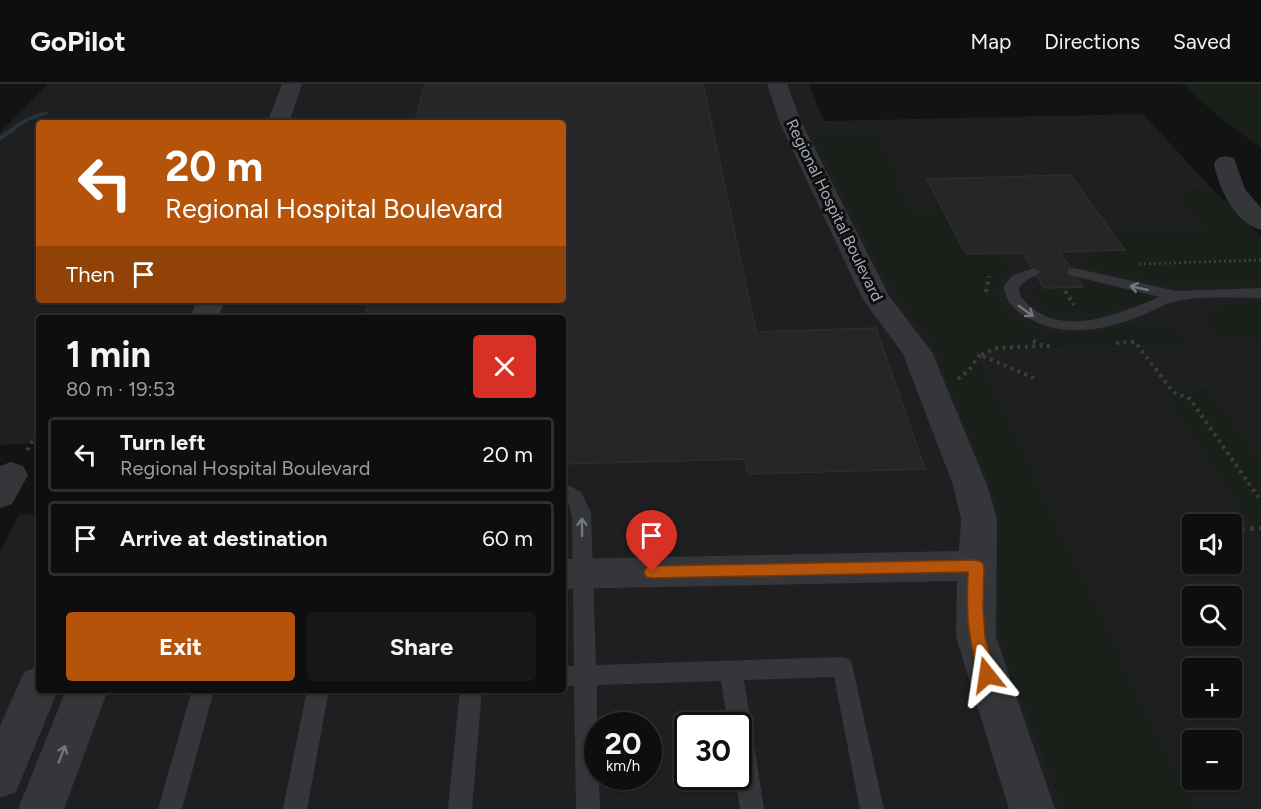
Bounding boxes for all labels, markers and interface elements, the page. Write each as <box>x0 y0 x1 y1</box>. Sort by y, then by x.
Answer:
text: GoPilot <box>30 24 126 58</box>
text: Map <box>970 29 1011 54</box>
text: Directions <box>1044 29 1140 54</box>
text: Saved <box>1173 29 1231 54</box>
street label: Regional Hospital Boulevard <box>782 116 887 304</box>
text: 20 m <box>165 141 263 192</box>
icon: left <box>66 144 144 222</box>
text: Regional Hospital Boulevard <box>165 192 503 225</box>
icon: arrive <box>127 258 160 291</box>
text: Then <box>66 261 115 288</box>
one-way arrow <box>1130 281 1149 293</box>
one-way arrow <box>1018 305 1034 317</box>
text: 1 min <box>66 333 151 376</box>
button: close <box>473 335 536 398</box>
text: 80 m · 19:53 <box>66 377 175 401</box>
text: Turn left <box>120 429 206 456</box>
icon: left <box>69 438 102 471</box>
text: 20 m <box>482 441 533 468</box>
text: Regional Hospital Boulevard <box>120 456 370 480</box>
pin <box>626 510 677 572</box>
map controls <box>1182 514 1242 790</box>
button: sound <box>1182 514 1242 574</box>
one-way arrow <box>577 517 588 537</box>
icon: arrive <box>635 519 668 552</box>
icon: arrive <box>69 522 102 555</box>
text: Arrive at destination <box>120 525 328 552</box>
text: 60 m <box>482 525 533 552</box>
button: search <box>1182 586 1242 646</box>
button: Exit <box>66 612 295 681</box>
button: Share <box>307 612 536 681</box>
position arrow <box>955 643 1019 707</box>
button: + <box>1182 658 1242 718</box>
speed limit sign: 30 <box>674 712 752 790</box>
text: 20 <box>605 725 641 762</box>
button: − <box>1182 730 1242 790</box>
one-way arrow <box>57 746 68 764</box>
text: km/h <box>606 757 640 775</box>

